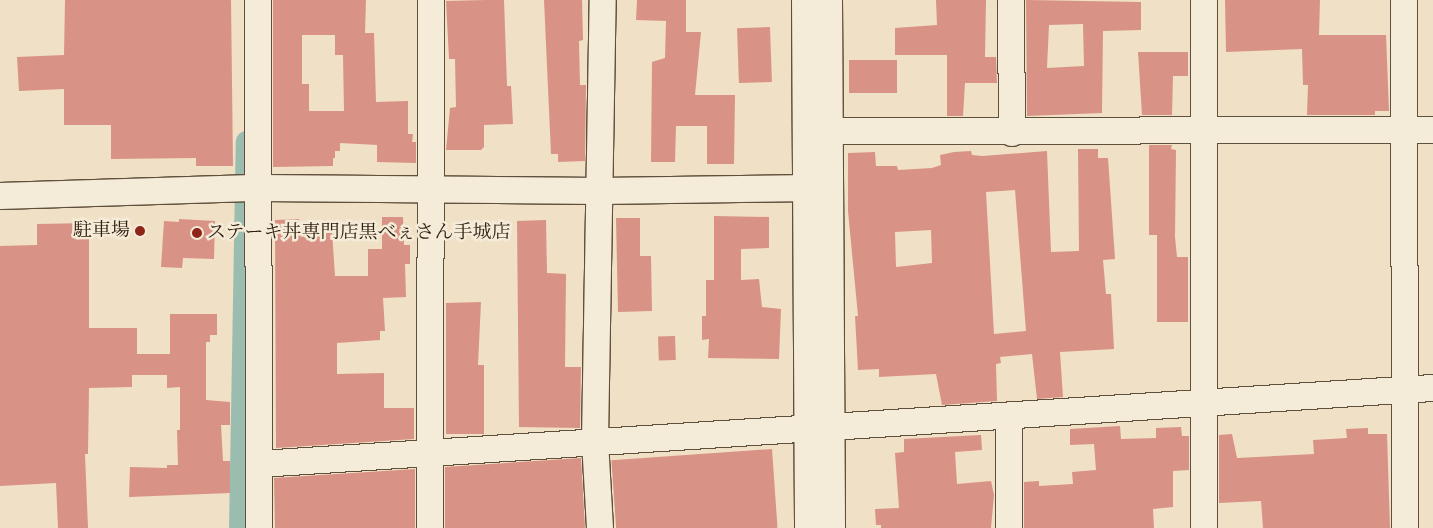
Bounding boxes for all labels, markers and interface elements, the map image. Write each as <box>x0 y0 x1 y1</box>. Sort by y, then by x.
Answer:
place label: 駐車場 <box>73 220 130 242</box>
place label: ステーキ丼専門店黒べぇさん手城店 <box>207 222 511 244</box>
marker: 駐車場 <box>134 225 146 237</box>
marker: ステーキ丼専門店黒べぇさん手城店 <box>191 227 203 239</box>

